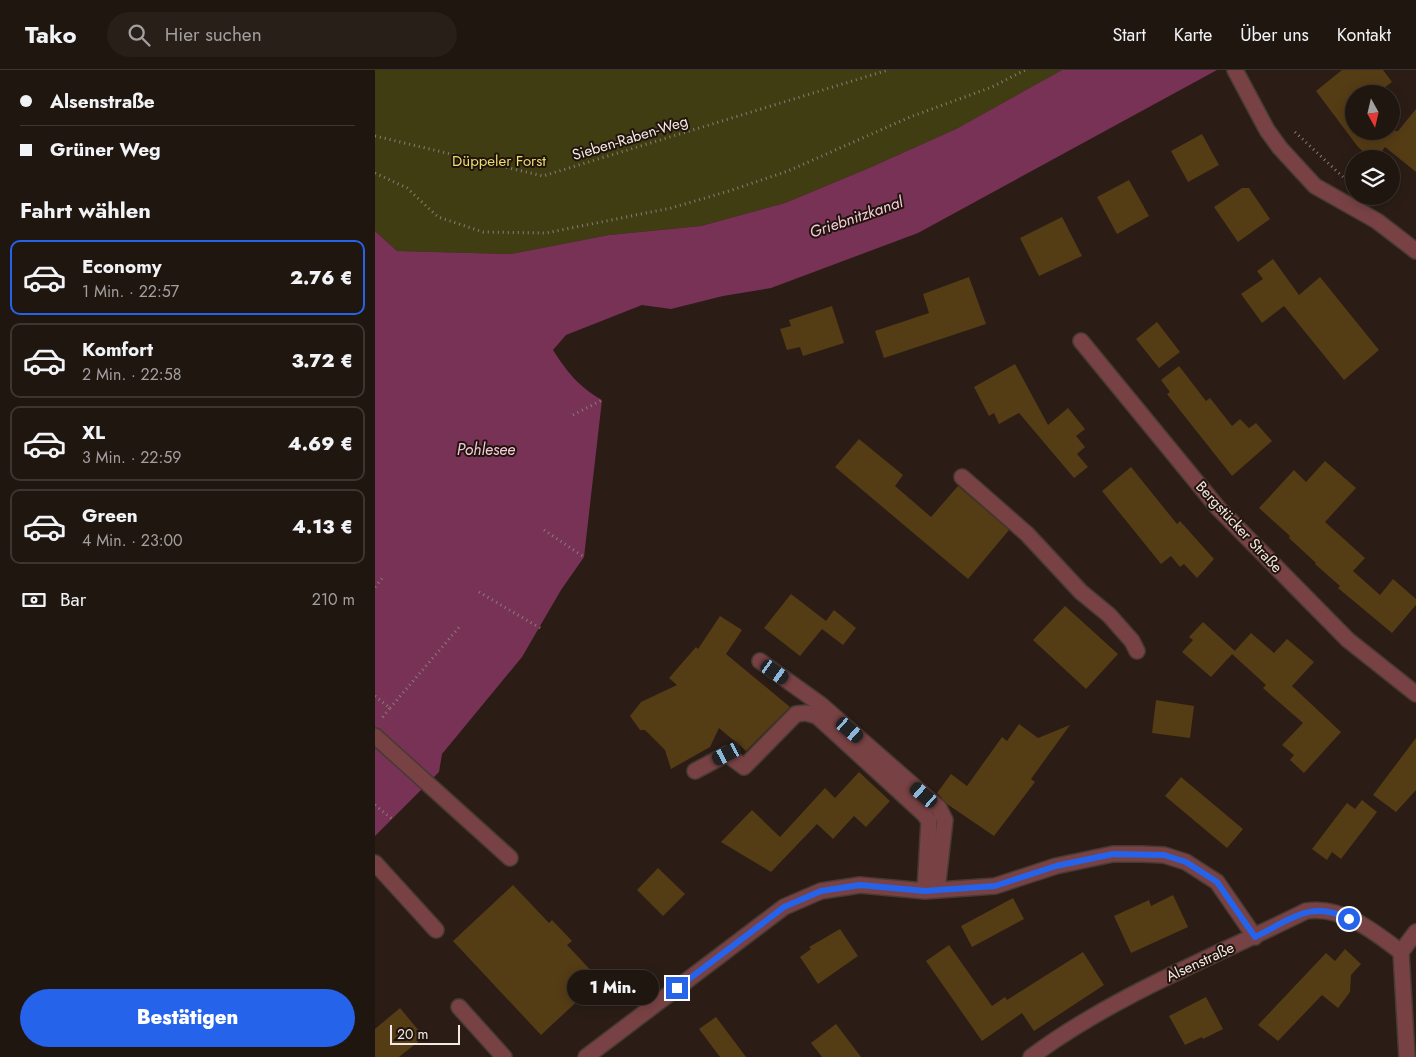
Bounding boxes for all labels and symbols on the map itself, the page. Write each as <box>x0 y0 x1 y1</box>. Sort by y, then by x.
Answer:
north arrow <box>1345 85 1400 140</box>
street label: Sieben-Raben-Weg <box>569 110 691 166</box>
park label: Düppeler Forst <box>452 150 546 172</box>
water label: Griebnitzkanal <box>806 190 907 244</box>
water label: Pohlesee <box>457 438 515 461</box>
street label: Bergstücker Straße <box>1191 476 1288 578</box>
car <box>758 657 791 687</box>
car <box>833 714 866 746</box>
car <box>710 741 743 767</box>
car <box>907 779 940 811</box>
route start <box>1338 908 1360 930</box>
street label: Alsenstraße <box>1162 936 1238 987</box>
callout: 1 Min. <box>567 970 659 1006</box>
route end <box>666 977 688 999</box>
scale bar <box>390 1022 460 1045</box>

